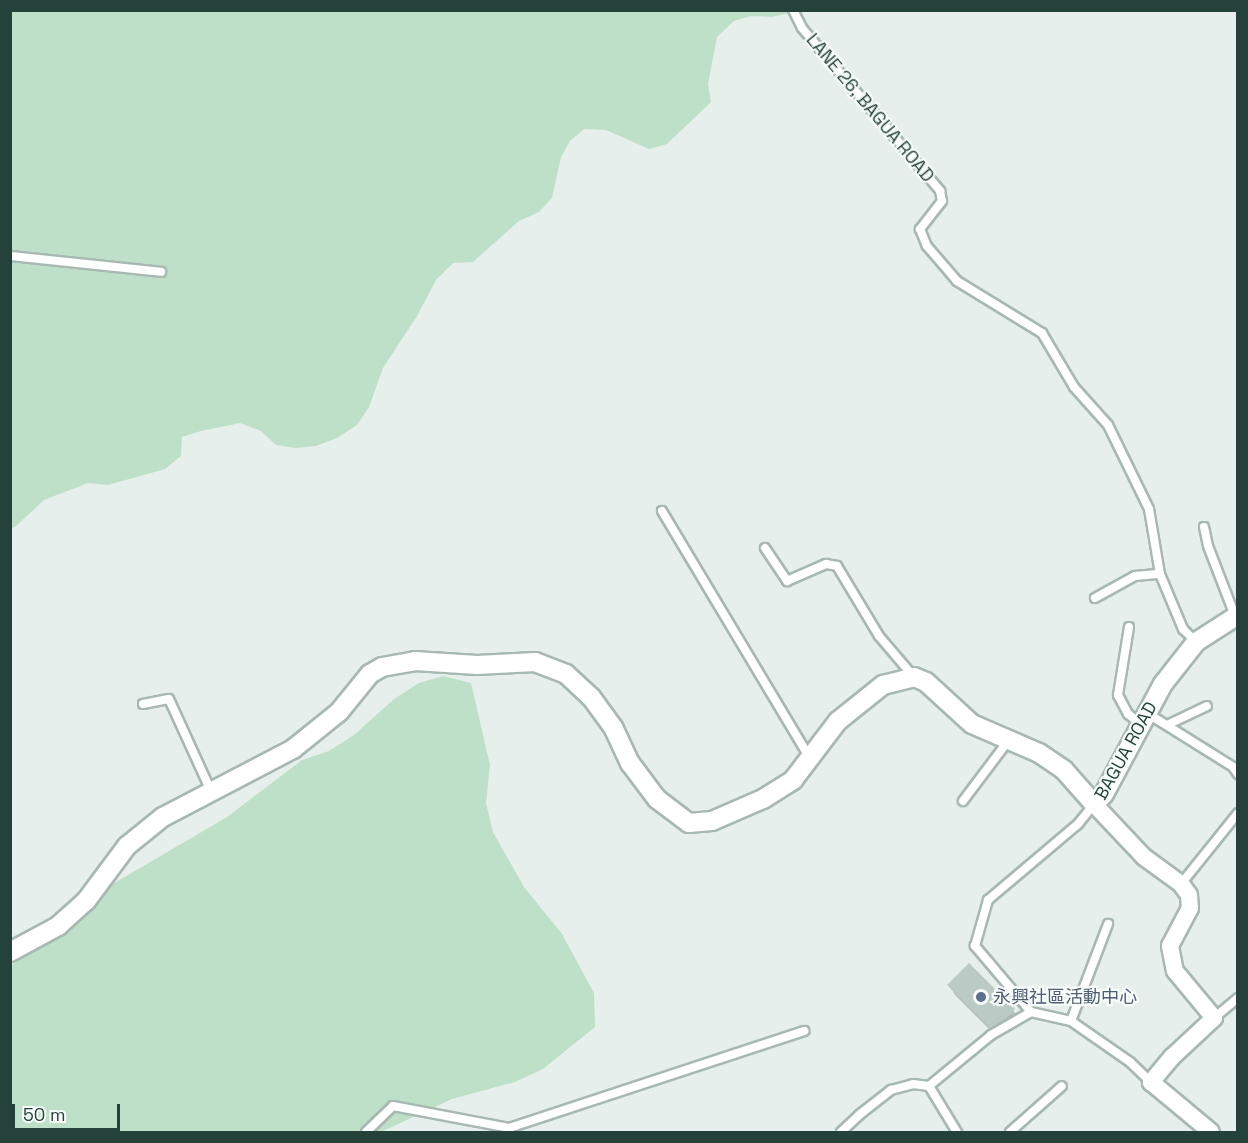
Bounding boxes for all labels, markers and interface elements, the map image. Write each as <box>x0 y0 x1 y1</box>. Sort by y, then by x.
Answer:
street label: LANE 26, BAGUA ROAD <box>801 29 939 187</box>
street label: BAGUA ROAD <box>1090 698 1162 804</box>
place label: 永興社區活動中心 <box>993 986 1137 1008</box>
marker: 永興社區活動中心 <box>974 990 988 1004</box>
scale bar <box>15 1092 123 1130</box>
text: 50 m <box>23 1103 65 1126</box>

